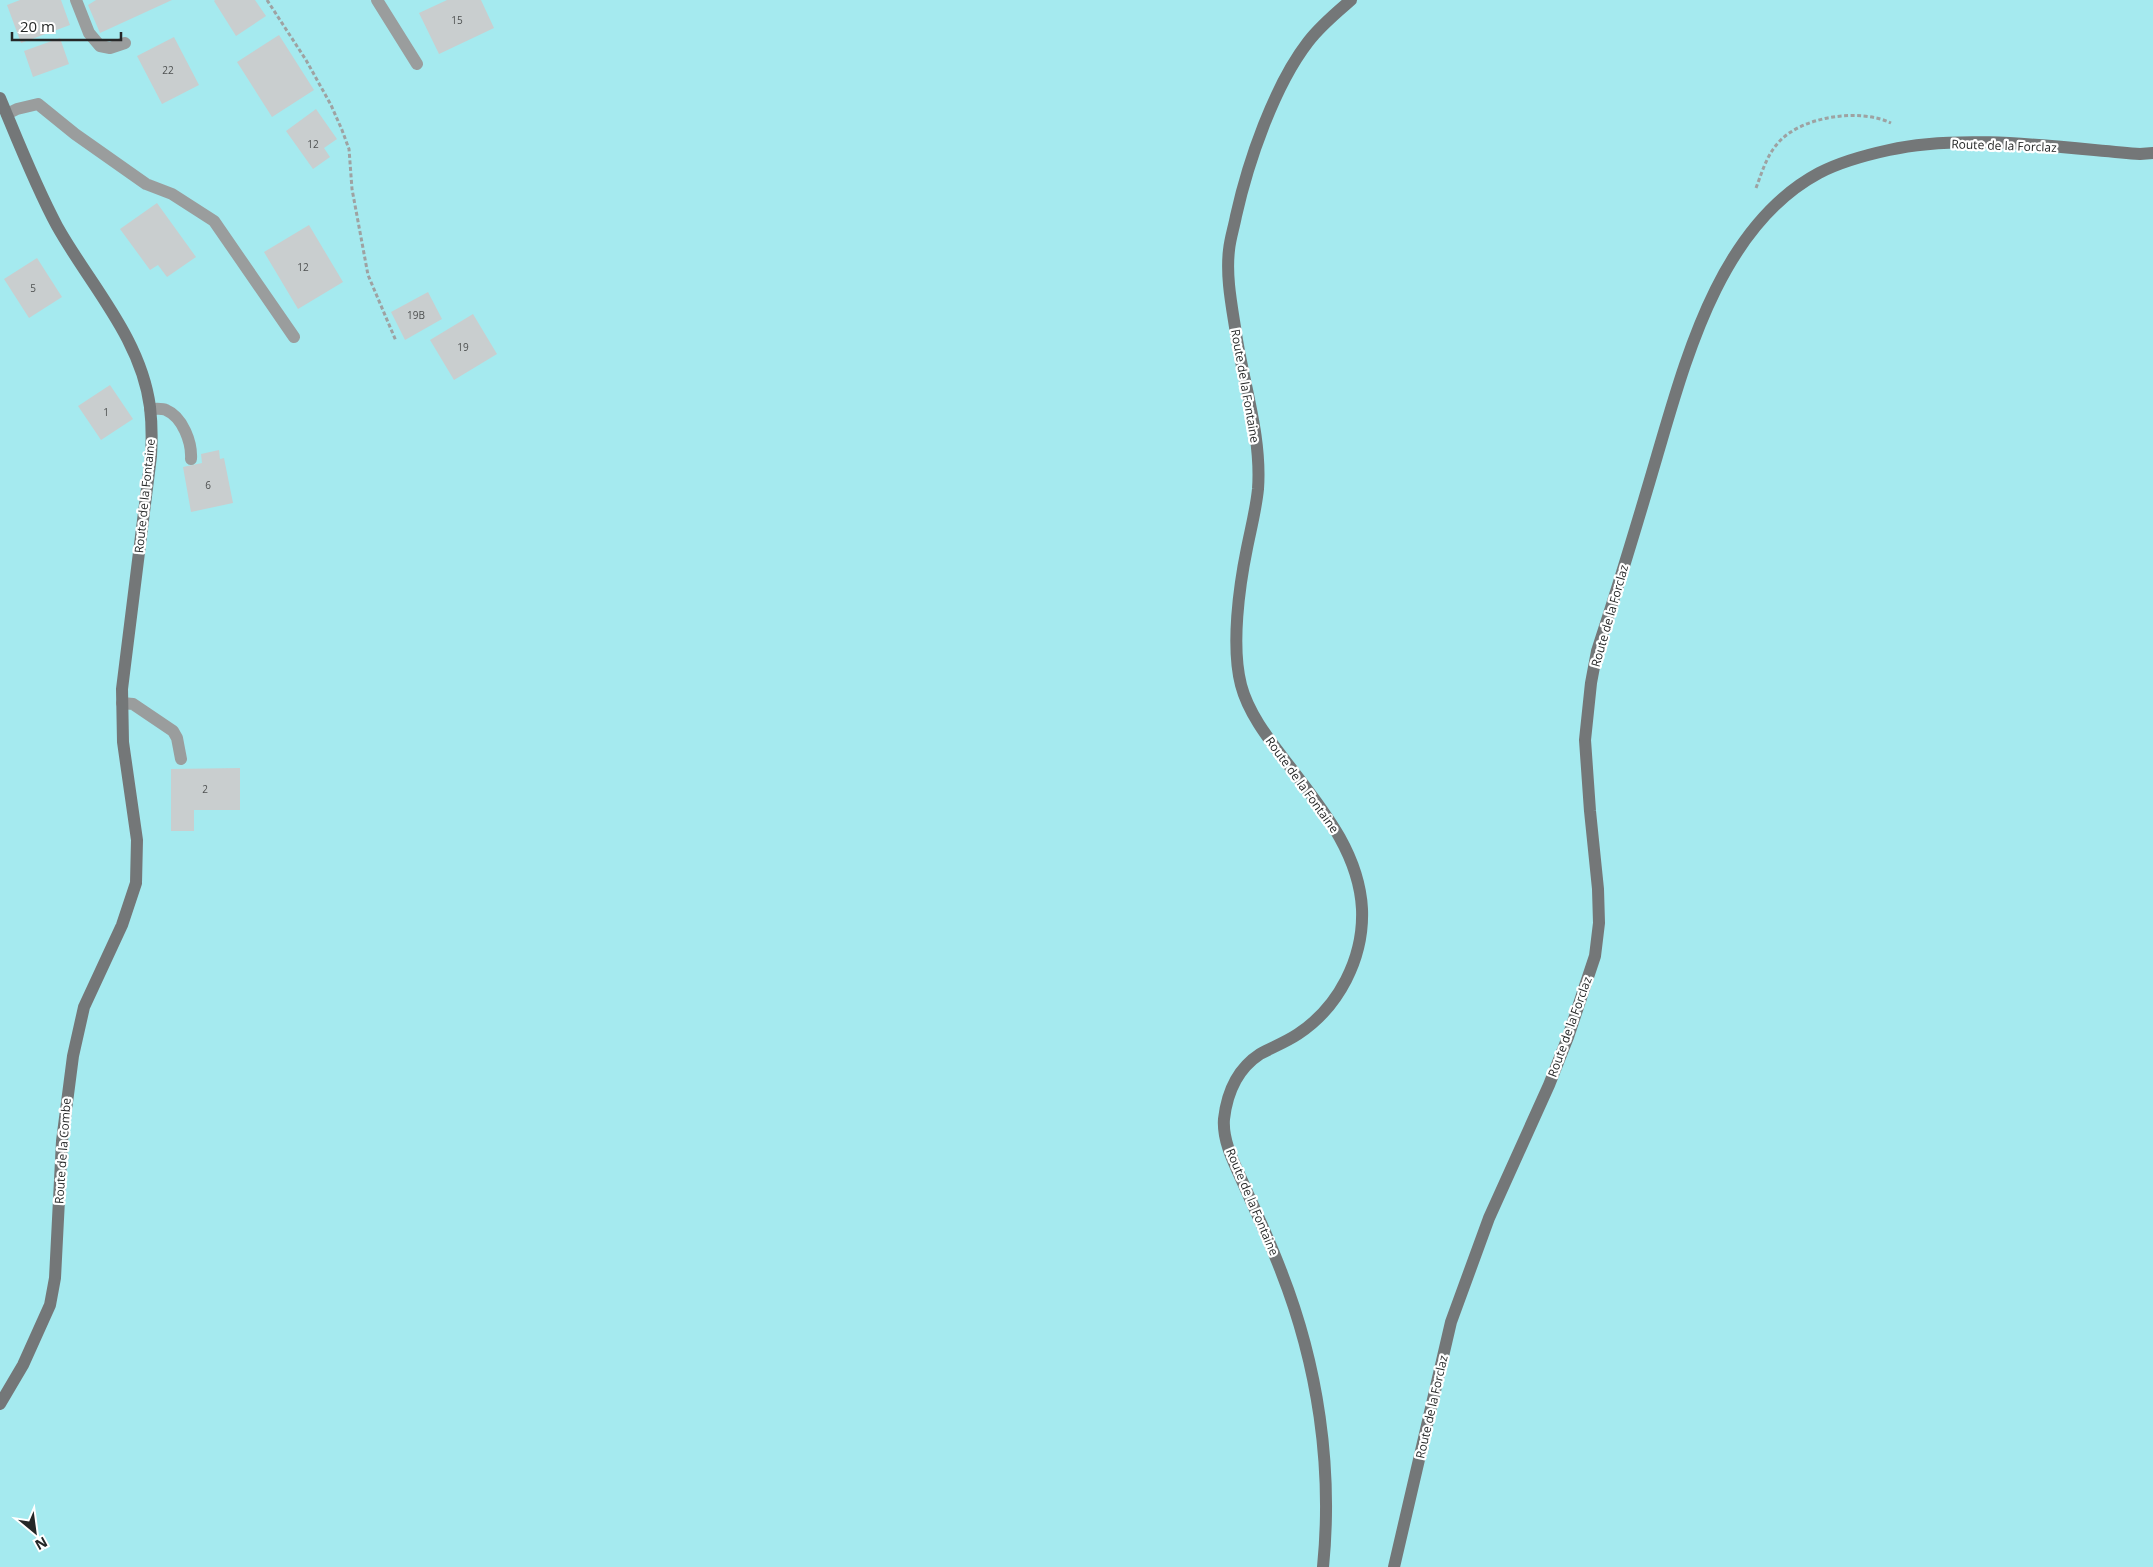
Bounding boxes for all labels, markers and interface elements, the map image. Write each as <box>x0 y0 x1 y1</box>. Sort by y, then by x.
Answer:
scale bar <box>12 10 121 42</box>
house number: 15 <box>451 13 463 27</box>
text: 20 m <box>20 16 55 36</box>
house number: 22 <box>162 63 174 77</box>
street label: Route de la Forclaz <box>1951 135 2057 156</box>
house number: 12 <box>307 137 319 151</box>
house number: 12 <box>297 260 309 274</box>
house number: 5 <box>30 281 36 295</box>
house number: 19B <box>407 308 425 322</box>
street label: Route de la Fontaine <box>1227 328 1264 444</box>
house number: 19 <box>457 340 469 354</box>
house number: 1 <box>103 405 109 419</box>
street label: Route de la Fontaine <box>130 438 159 554</box>
house number: 6 <box>205 478 211 492</box>
street label: Route de la Forclaz <box>1587 562 1632 669</box>
street label: Route de la Fontaine <box>1262 733 1343 836</box>
house number: 2 <box>202 782 208 796</box>
street label: Route de la Forclaz <box>1543 974 1596 1079</box>
street label: Route de la Combe <box>50 1097 75 1204</box>
street label: Route de la Fontaine <box>1222 1146 1283 1258</box>
street label: Route de la Forclaz <box>1411 1353 1452 1460</box>
north arrow <box>10 1507 60 1557</box>
text: N <box>32 1533 51 1555</box>

